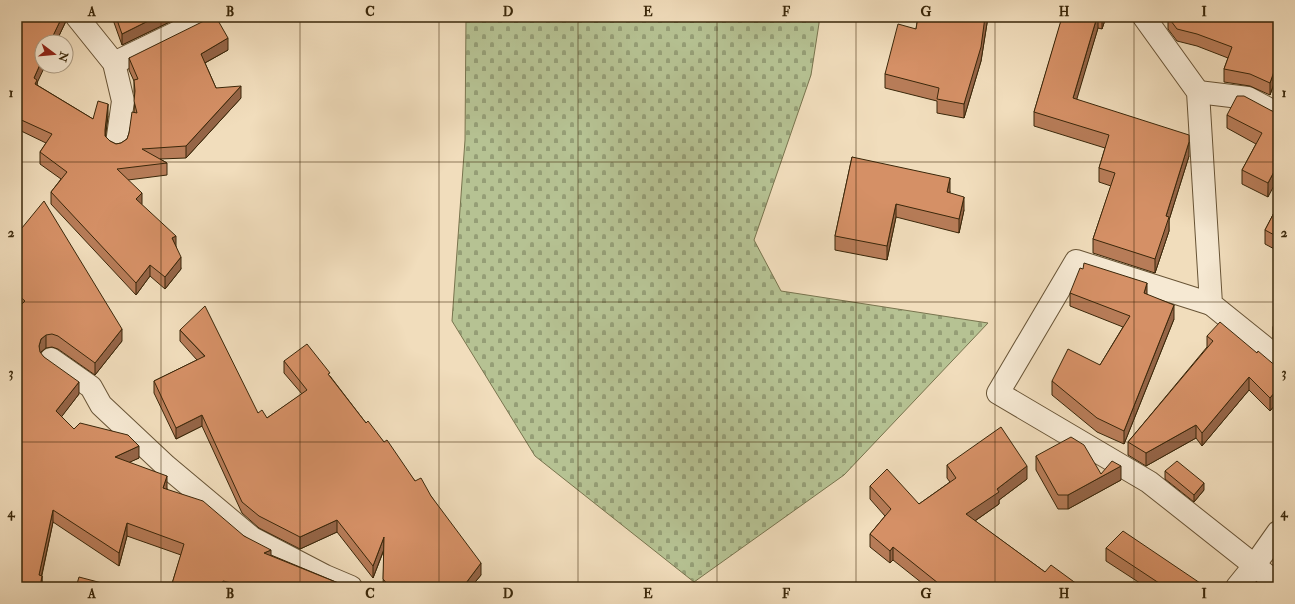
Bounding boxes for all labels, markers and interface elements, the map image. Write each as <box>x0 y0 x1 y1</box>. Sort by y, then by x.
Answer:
text: A <box>87 4 97 20</box>
text: B <box>226 4 234 20</box>
text: C <box>365 4 375 20</box>
text: D <box>503 4 514 20</box>
text: E <box>643 4 653 20</box>
text: F <box>782 4 791 20</box>
text: G <box>921 4 932 20</box>
text: H <box>1059 4 1070 20</box>
text: I <box>1201 4 1207 20</box>
north arrow <box>34 34 74 74</box>
text: N <box>55 49 71 64</box>
text: 1 <box>9 85 14 101</box>
text: 1 <box>1282 85 1287 101</box>
text: 2 <box>8 225 15 241</box>
text: 2 <box>1281 225 1288 241</box>
text: 3 <box>9 365 14 381</box>
text: 3 <box>1282 365 1287 381</box>
text: 4 <box>6 505 15 521</box>
text: 4 <box>1279 505 1288 521</box>
text: A <box>87 586 97 602</box>
text: B <box>226 586 234 602</box>
text: C <box>365 586 375 602</box>
text: D <box>503 586 514 602</box>
text: E <box>643 586 653 602</box>
text: F <box>782 586 791 602</box>
text: G <box>921 586 932 602</box>
text: H <box>1059 586 1070 602</box>
text: I <box>1201 586 1207 602</box>

